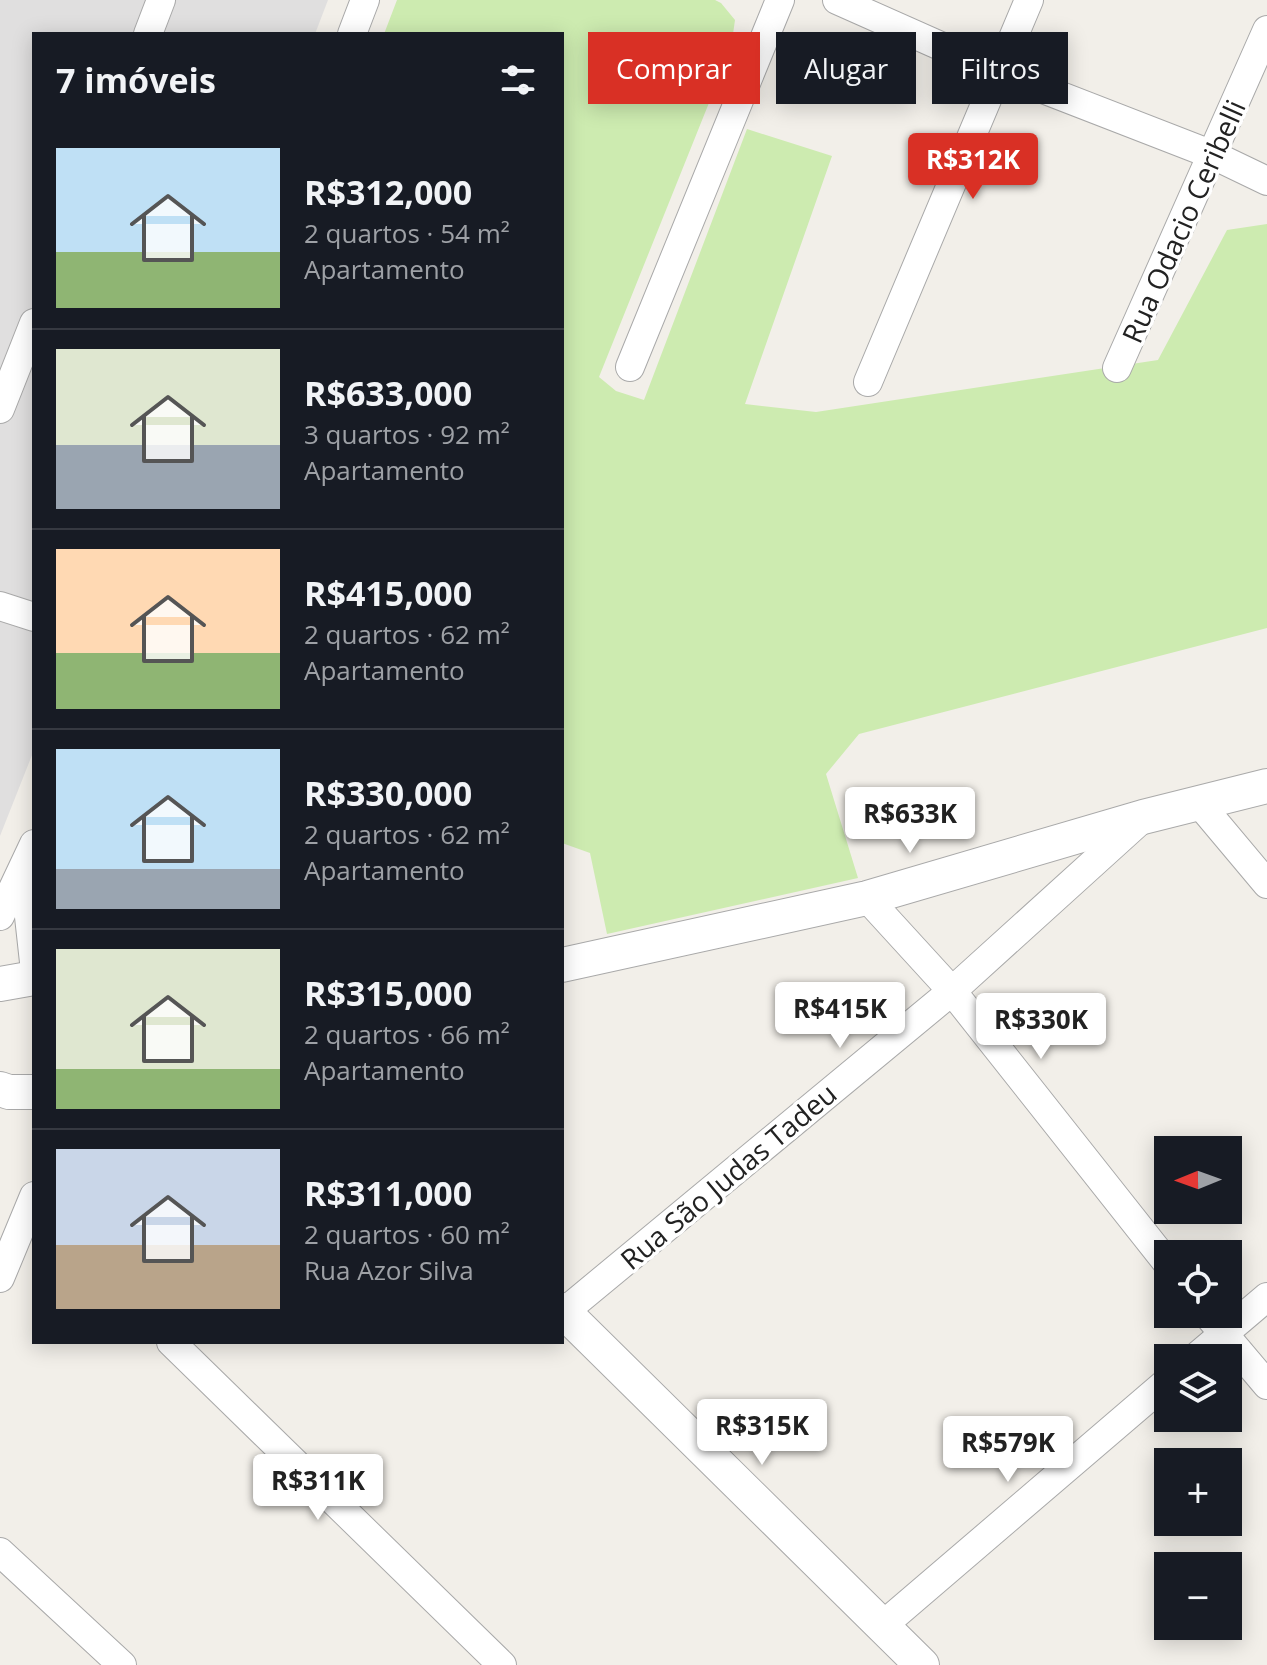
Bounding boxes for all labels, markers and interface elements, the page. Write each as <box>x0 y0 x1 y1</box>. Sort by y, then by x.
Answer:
chip: Comprar <box>588 32 760 104</box>
chip: Alugar <box>776 32 916 104</box>
chip: Filtros <box>932 32 1068 104</box>
text: 7 imóveis <box>56 57 216 103</box>
icon: filters <box>496 58 540 102</box>
street label: Rua Odacio Ceribelli <box>1112 93 1254 349</box>
pin: R$312K <box>908 133 1038 201</box>
text: R$312K <box>926 141 1020 177</box>
text: R$312,000 <box>304 169 472 215</box>
icon: home <box>120 180 216 276</box>
text: 2 quartos · 54 m² <box>304 215 510 251</box>
text: Apartamento <box>304 251 465 287</box>
text: R$633,000 <box>304 370 472 416</box>
icon: home <box>120 381 216 477</box>
text: 3 quartos · 92 m² <box>304 416 510 452</box>
text: Apartamento <box>304 452 465 488</box>
text: R$415,000 <box>304 570 472 616</box>
icon: home <box>120 581 216 677</box>
text: 2 quartos · 62 m² <box>304 616 510 652</box>
text: Apartamento <box>304 652 465 688</box>
text: R$330,000 <box>304 770 472 816</box>
icon: home <box>120 781 216 877</box>
pin: R$633K <box>845 787 975 855</box>
text: R$633K <box>863 795 957 831</box>
text: 2 quartos · 62 m² <box>304 816 510 852</box>
text: Apartamento <box>304 852 465 888</box>
text: R$315,000 <box>304 970 472 1016</box>
icon: home <box>120 981 216 1077</box>
pin: R$415K <box>775 982 905 1050</box>
text: R$415K <box>793 990 887 1026</box>
pin: R$330K <box>976 993 1106 1061</box>
text: R$330K <box>994 1001 1088 1037</box>
text: 2 quartos · 66 m² <box>304 1016 510 1052</box>
text: Apartamento <box>304 1052 465 1088</box>
street label: Rua São Judas Tadeu <box>612 1074 844 1278</box>
north arrow <box>1154 1136 1242 1224</box>
map controls <box>1154 1136 1242 1640</box>
text: R$311,000 <box>304 1170 472 1216</box>
icon: home <box>120 1181 216 1277</box>
text: 2 quartos · 60 m² <box>304 1216 510 1252</box>
button: locate <box>1154 1240 1242 1328</box>
text: Rua Azor Silva <box>304 1252 474 1288</box>
button: layers <box>1154 1344 1242 1432</box>
pin: R$315K <box>697 1399 827 1467</box>
text: R$315K <box>715 1407 809 1443</box>
pin: R$579K <box>943 1416 1073 1484</box>
text: R$579K <box>961 1424 1055 1460</box>
button: + <box>1154 1448 1242 1536</box>
pin: R$311K <box>253 1454 383 1522</box>
text: R$311K <box>271 1462 365 1498</box>
button: − <box>1154 1552 1242 1640</box>

